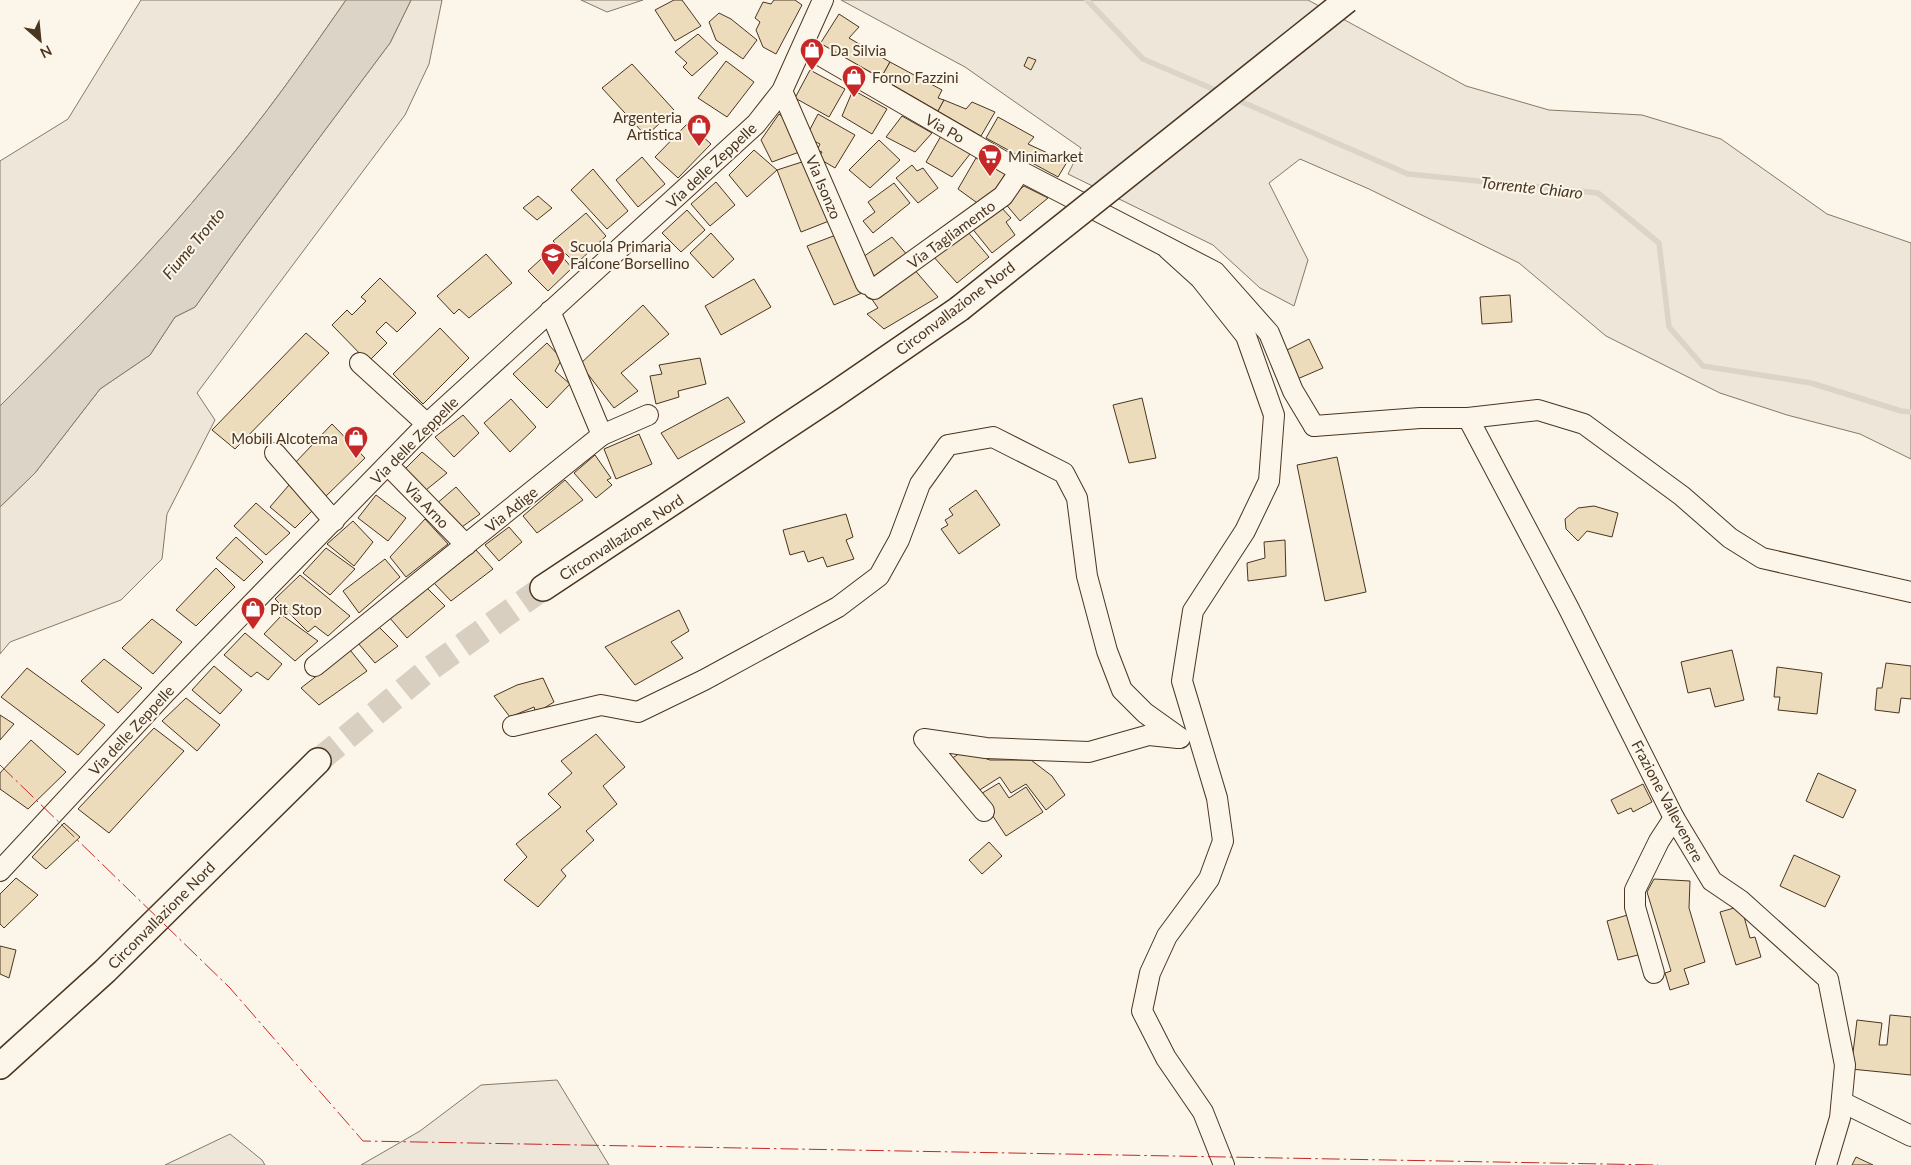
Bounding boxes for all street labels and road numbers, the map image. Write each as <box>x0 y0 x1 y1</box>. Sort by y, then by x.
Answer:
street label: Via Po <box>922 110 968 146</box>
street label: Via delle Zeppelle <box>662 119 760 211</box>
street label: Via Isonzo <box>803 152 845 222</box>
street label: Via Tagliamento <box>904 196 998 272</box>
street label: Circonvallazione Nord <box>892 257 1018 359</box>
street label: Via delle Zeppelle <box>366 392 462 488</box>
street label: Via Arno <box>401 478 453 532</box>
street label: Via Adige <box>481 482 541 536</box>
street label: Circonvallazione Nord <box>556 490 686 584</box>
street label: Via delle Zeppelle <box>85 681 177 779</box>
street label: Frazione Vallevenere <box>1628 737 1708 865</box>
street label: Circonvallazione Nord <box>104 858 218 972</box>

